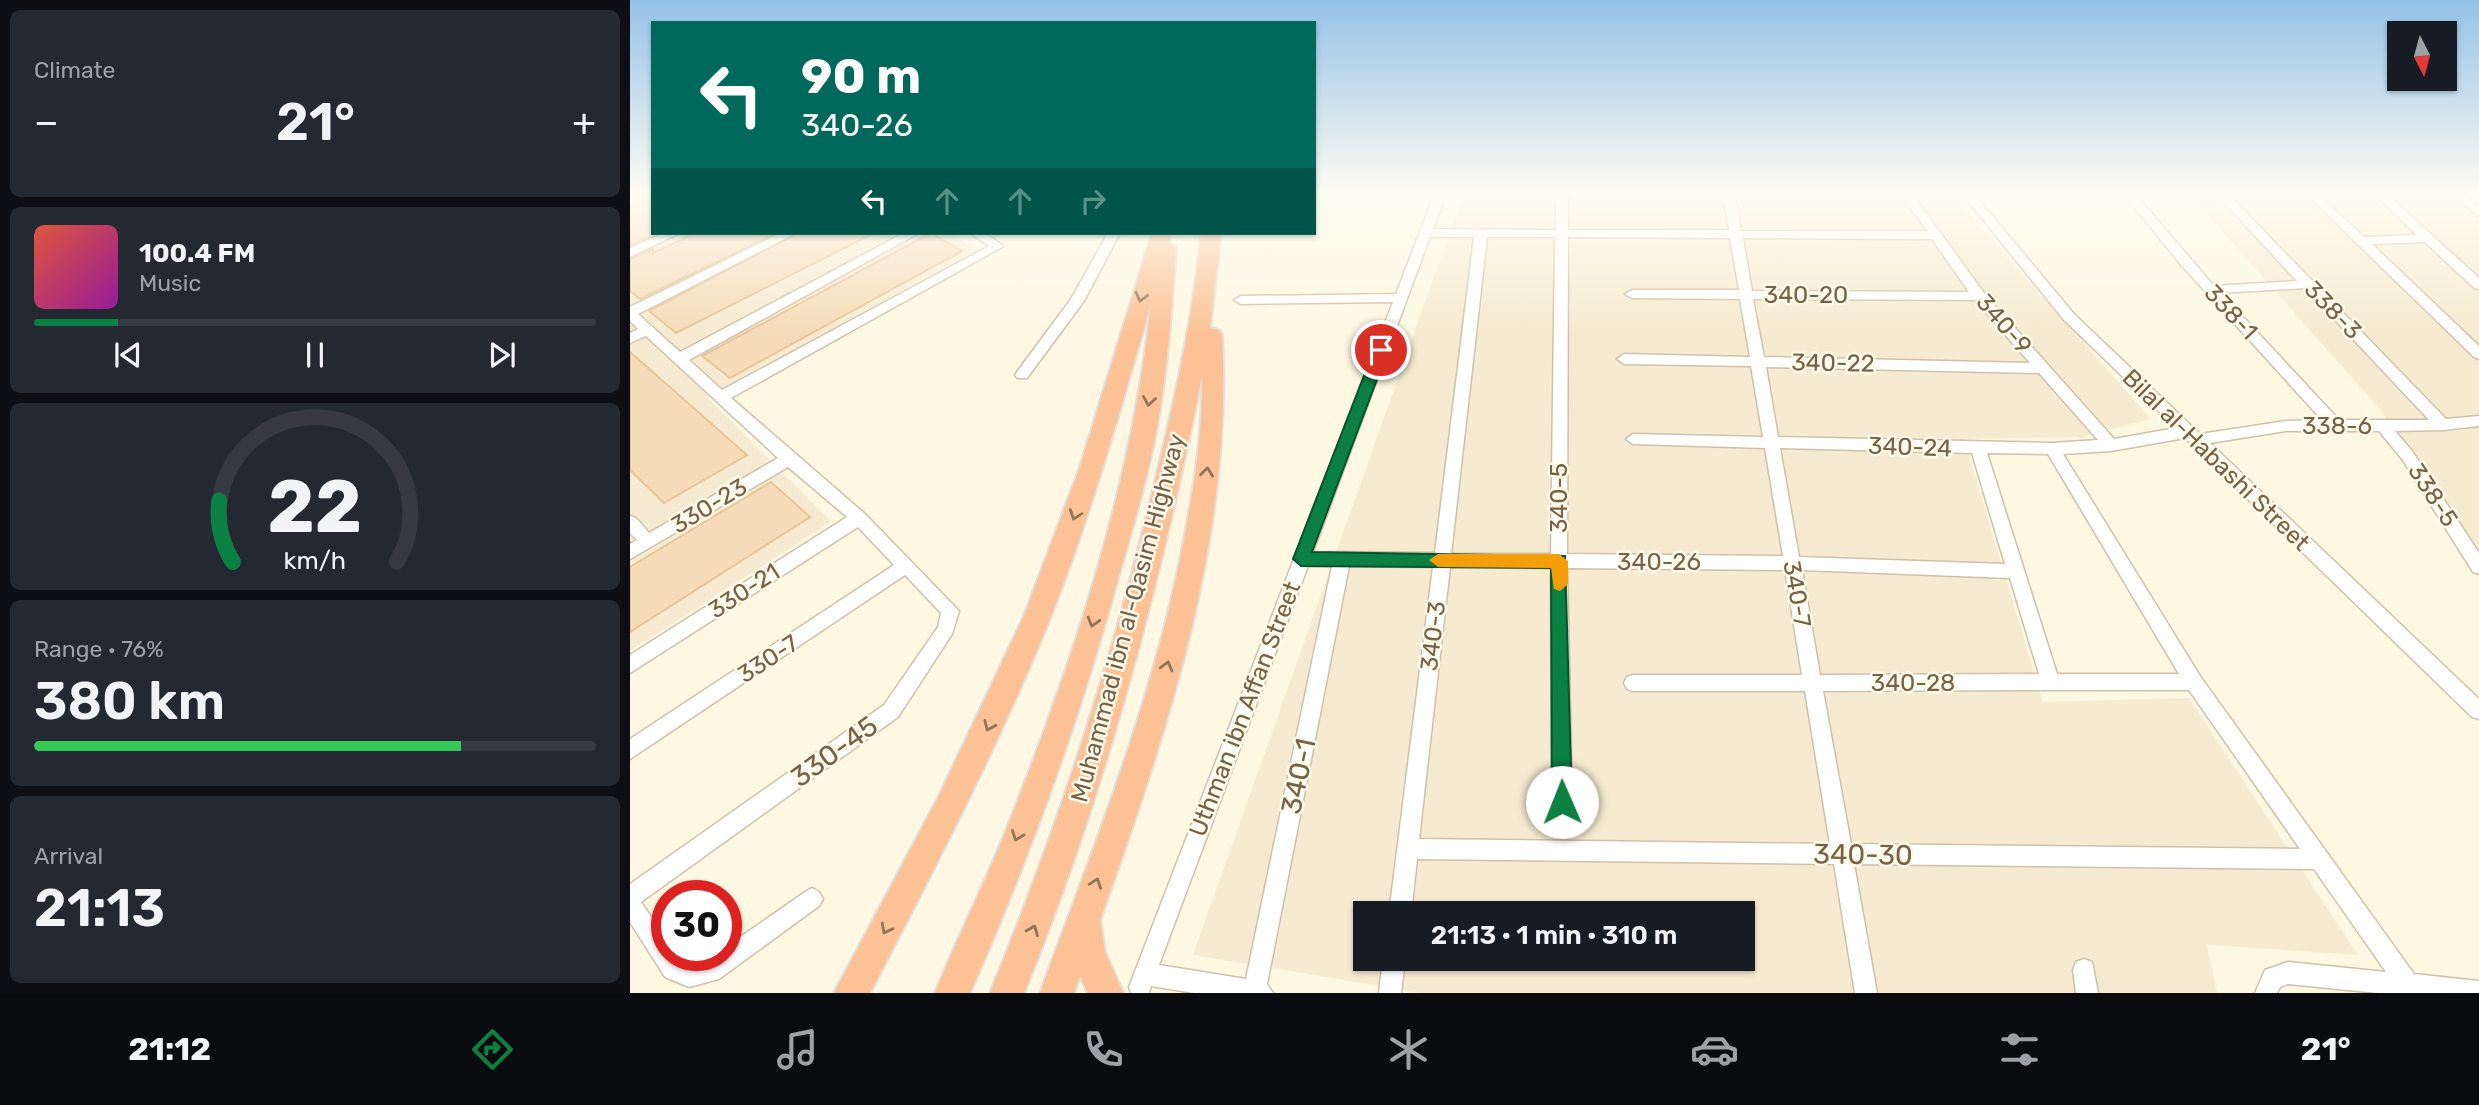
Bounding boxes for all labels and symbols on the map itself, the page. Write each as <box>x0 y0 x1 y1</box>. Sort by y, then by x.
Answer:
north arrow <box>2387 21 2457 91</box>
street label: 338-3 <box>2299 275 2367 345</box>
street label: 338-1 <box>2199 279 2263 345</box>
street label: 340-20 <box>1764 281 1848 309</box>
street label: 340-9 <box>1970 288 2038 360</box>
one-way arrow <box>1135 291 1149 303</box>
pin <box>1351 320 1411 380</box>
street label: 340-22 <box>1791 348 1875 378</box>
street label: Bilal al-Habashi Street <box>2117 363 2315 557</box>
one-way arrow <box>1142 396 1157 407</box>
street label: 338-6 <box>2302 412 2372 440</box>
street label: Muhammad ibn al-Qasim Highway <box>1065 431 1191 805</box>
street label: 340-24 <box>1868 432 1953 462</box>
street label: 338-5 <box>2402 458 2464 532</box>
street label: 340-5 <box>1545 463 1573 533</box>
one-way arrow <box>1200 466 1215 477</box>
street label: 330-23 <box>666 473 752 539</box>
one-way arrow <box>1069 509 1083 521</box>
street label: 340-26 <box>1617 548 1701 576</box>
street label: 330-21 <box>703 558 785 624</box>
street label: 340-7 <box>1777 559 1817 629</box>
street label: Uthman ibn Affan Street <box>1183 578 1307 840</box>
street label: 340-3 <box>1415 600 1451 672</box>
one-way arrow <box>1086 615 1101 627</box>
street label: 330-7 <box>732 629 804 689</box>
one-way arrow <box>1158 661 1173 673</box>
street label: 340-28 <box>1871 669 1955 697</box>
street label: 330-45 <box>785 709 884 794</box>
one-way arrow <box>983 718 997 731</box>
street label: 340-1 <box>1274 735 1323 817</box>
position arrow <box>1525 765 1599 839</box>
one-way arrow <box>1012 829 1026 841</box>
street label: 340-30 <box>1813 837 1913 872</box>
one-way arrow <box>1088 877 1102 889</box>
speed limit sign: 30 <box>651 880 742 971</box>
one-way arrow <box>881 921 895 934</box>
one-way arrow <box>1025 925 1039 937</box>

